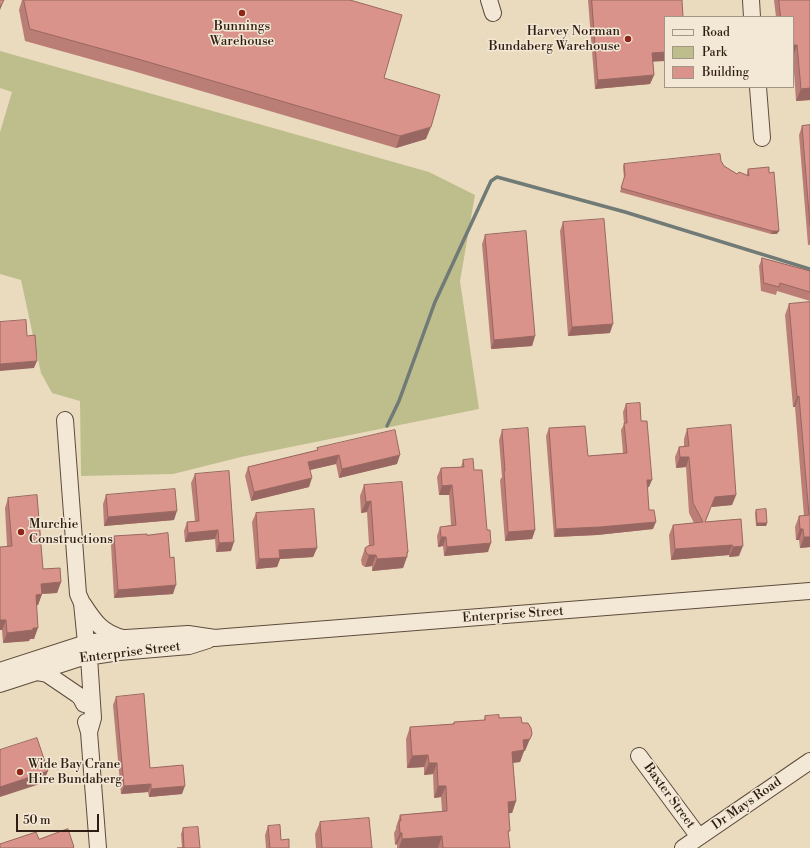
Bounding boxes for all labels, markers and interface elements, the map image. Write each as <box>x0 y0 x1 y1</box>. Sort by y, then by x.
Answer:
marker: Bunnings Warehouse <box>237 8 247 18</box>
legend <box>664 16 794 88</box>
place label: Bunnings Warehouse <box>210 19 274 50</box>
place label: Harvey Norman Bundaberg Warehouse <box>489 24 620 55</box>
text: Road <box>702 25 730 40</box>
marker: Harvey Norman Bundaberg Warehouse <box>623 34 633 44</box>
text: Park <box>702 45 727 60</box>
text: Building <box>702 65 749 80</box>
place label: Murchie Constructions <box>29 517 113 548</box>
marker: Murchie Constructions <box>16 527 26 537</box>
street label: Enterprise Street <box>462 604 564 626</box>
street label: Enterprise Street <box>79 639 181 667</box>
place label: Wide Bay Crane Hire Bundaberg <box>28 757 122 788</box>
street label: Baxter Street <box>640 760 698 832</box>
marker: Wide Bay Crane Hire Bundaberg <box>15 767 25 777</box>
street label: Dr Mays Road <box>709 774 785 834</box>
scale bar <box>18 806 101 832</box>
text: 50 m <box>23 813 51 828</box>

